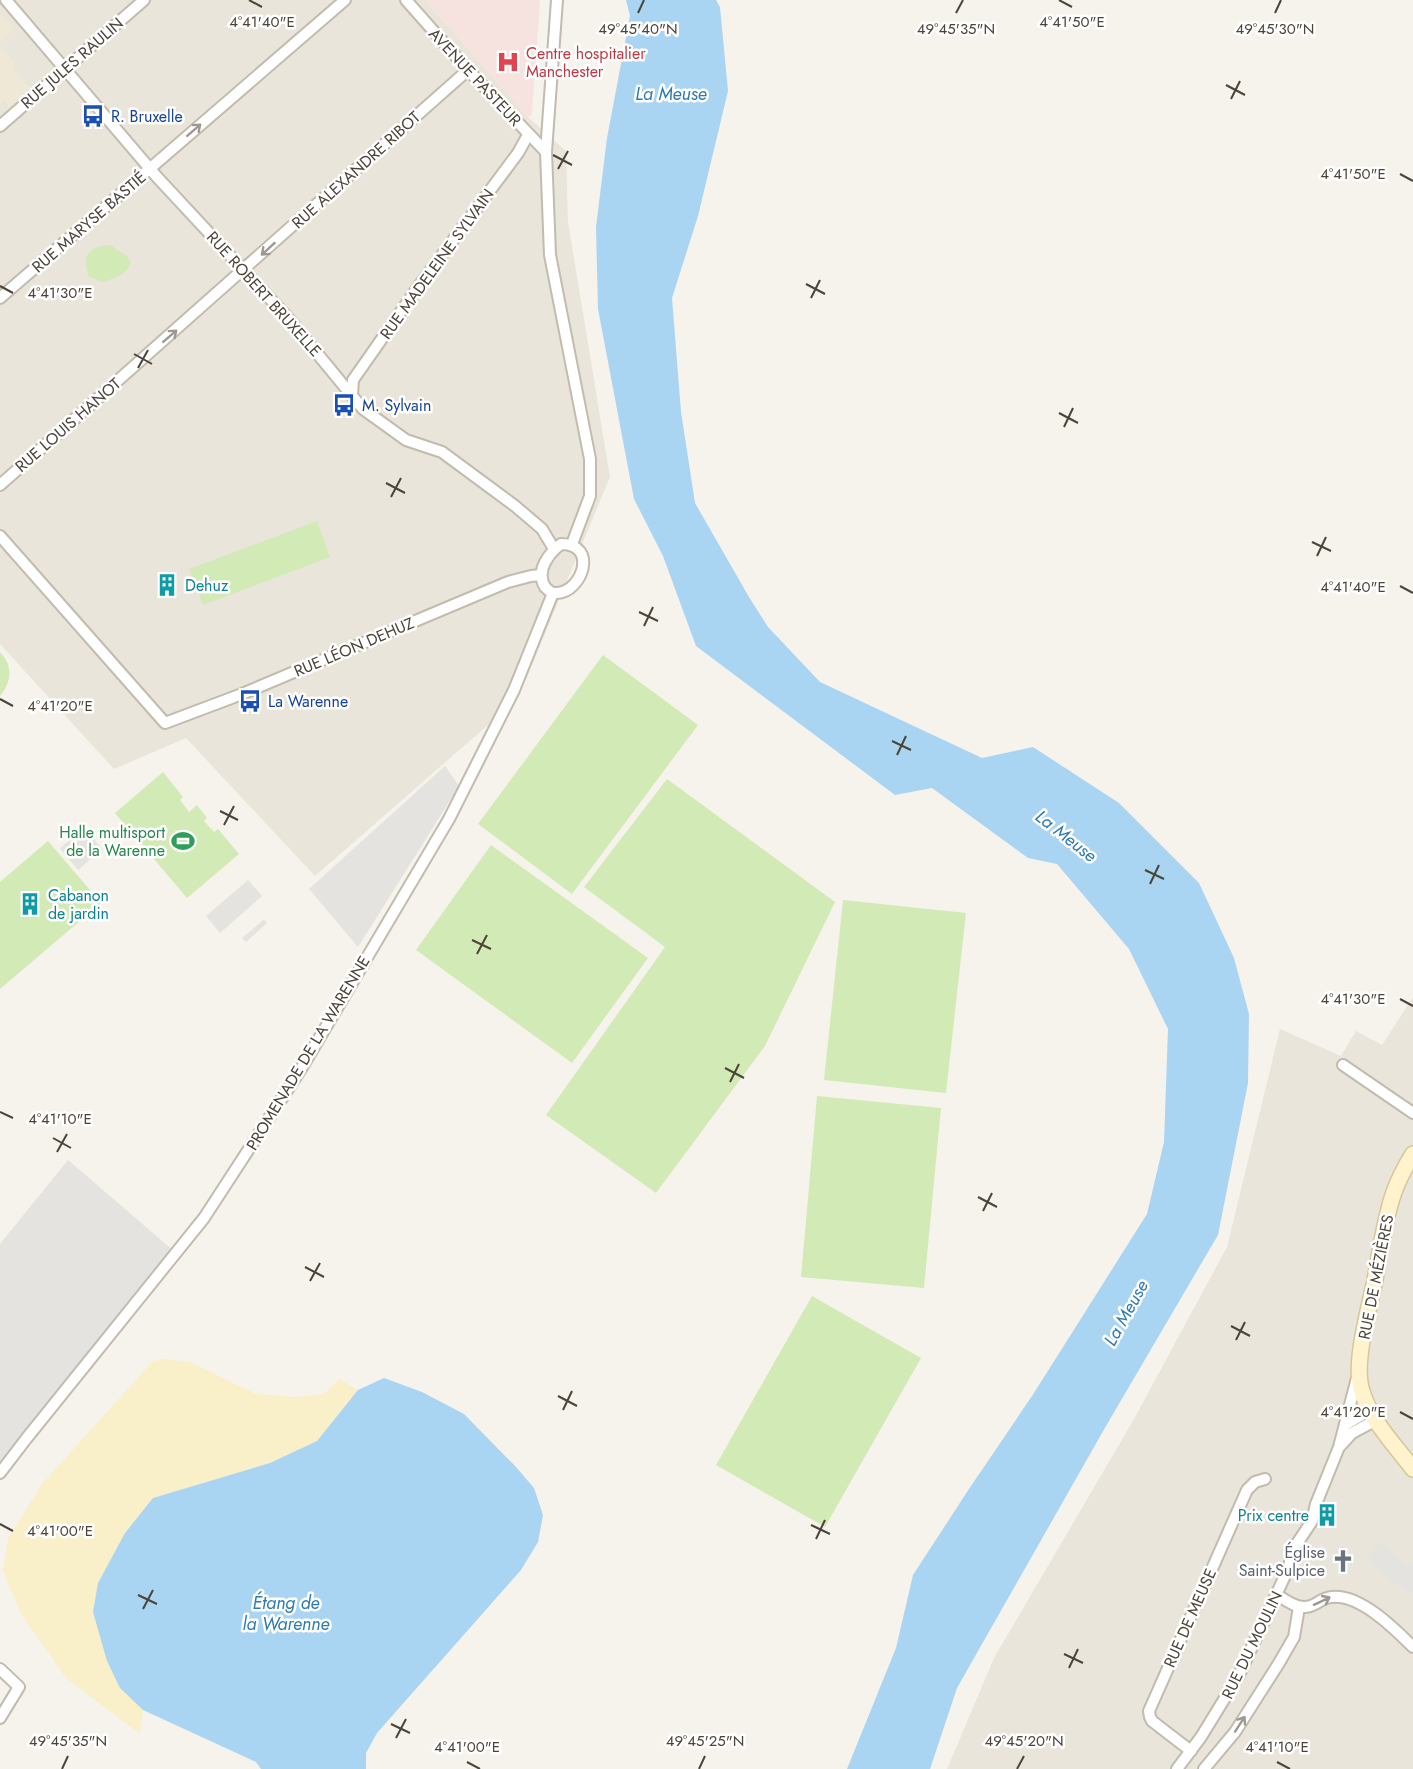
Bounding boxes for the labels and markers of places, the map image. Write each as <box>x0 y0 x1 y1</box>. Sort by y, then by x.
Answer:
place label: Centre hospitalier Manchester <box>526 42 646 83</box>
hospital icon: Centre hospitalier Manchester <box>495 49 521 75</box>
bus stop icon: R. Bruxelle <box>80 103 106 129</box>
place label: R. Bruxelle <box>111 105 183 128</box>
bus stop icon: M. Sylvain <box>331 392 357 418</box>
place label: M. Sylvain <box>362 394 431 417</box>
building icon: Dehuz <box>154 572 180 598</box>
place label: Dehuz <box>185 574 229 597</box>
bus stop icon: La Warenne <box>237 688 263 714</box>
place label: La Warenne <box>268 690 348 713</box>
place label: Halle multisport de la Warenne <box>59 821 165 862</box>
sports icon: Halle multisport de la Warenne <box>170 828 196 854</box>
place label: Cabanon de jardin <box>48 884 109 925</box>
building icon: Cabanon de jardin <box>17 891 43 917</box>
building icon: Prix centre <box>1314 1502 1340 1528</box>
place label: Prix centre <box>1238 1504 1309 1527</box>
place label: Église Saint-Sulpice <box>1239 1541 1325 1582</box>
church icon: Église Saint-Sulpice <box>1330 1548 1356 1574</box>

